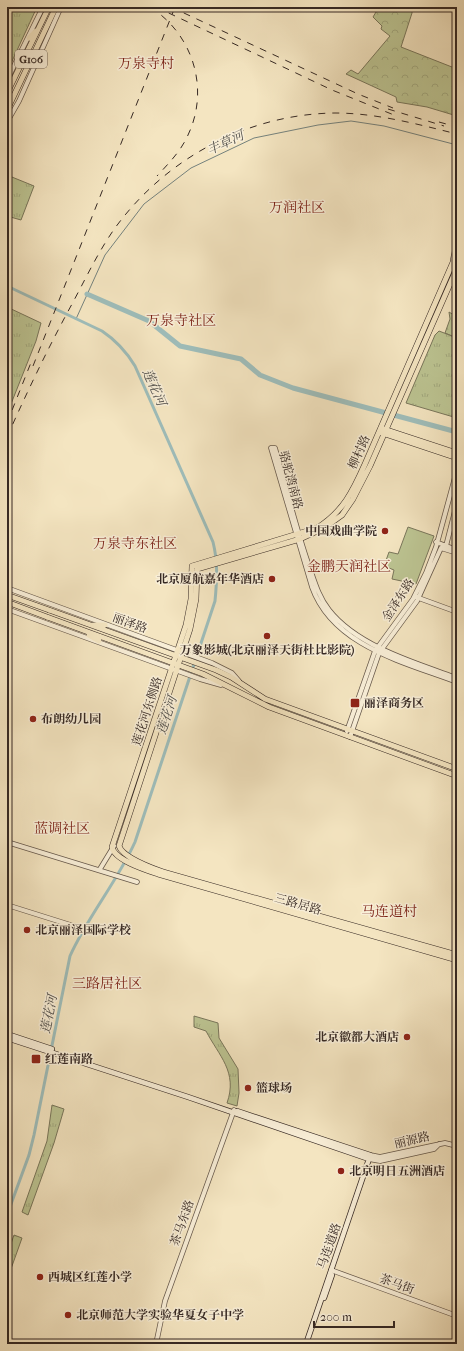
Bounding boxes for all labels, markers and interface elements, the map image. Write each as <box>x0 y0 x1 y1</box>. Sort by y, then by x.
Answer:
road number: G106 <box>15 50 47 68</box>
district label: 万泉寺村 <box>118 55 174 72</box>
water label: 丰草河 <box>204 127 248 157</box>
district label: 万润社区 <box>269 199 325 216</box>
district label: 万泉寺社区 <box>146 312 216 329</box>
water label: 莲花河 <box>140 366 170 410</box>
street label: 柳村路 <box>345 433 373 471</box>
street label: 骆驼湾南路 <box>276 449 306 511</box>
place label: 中国戏曲学院 <box>305 524 377 538</box>
marker: 中国戏曲学院 <box>380 526 390 536</box>
district label: 万泉寺东社区 <box>93 535 177 552</box>
district label: 金鹏天润社区 <box>307 558 391 575</box>
place label: 北京厦航嘉年华酒店 <box>156 572 264 586</box>
marker: 北京厦航嘉年华酒店 <box>267 574 277 584</box>
street label: 金泽东路 <box>379 576 417 624</box>
street label: 丽泽路 <box>111 610 149 636</box>
marker: 万象影城(北京丽泽天街杜比影院) <box>262 631 272 641</box>
place label: 万象影城(北京丽泽天街杜比影院) <box>180 643 354 657</box>
street label: 莲花河东侧路 <box>129 675 165 747</box>
water label: 莲花河 <box>153 694 179 736</box>
place label: 丽泽商务区 <box>364 696 424 710</box>
marker: 丽泽商务区 <box>349 697 361 709</box>
place label: 布朗幼儿园 <box>41 712 101 726</box>
marker: 布朗幼儿园 <box>28 714 38 724</box>
district label: 蓝调社区 <box>34 820 90 837</box>
street label: 三路居路 <box>273 891 323 917</box>
district label: 马连道村 <box>361 903 417 920</box>
place label: 北京丽泽国际学校 <box>35 923 131 937</box>
marker: 北京丽泽国际学校 <box>22 925 32 935</box>
district label: 三路居社区 <box>72 975 142 992</box>
water label: 莲花河 <box>37 992 60 1035</box>
place label: 北京徽都大酒店 <box>315 1030 399 1044</box>
marker: 北京徽都大酒店 <box>402 1032 412 1042</box>
place label: 红莲南路 <box>45 1052 93 1066</box>
marker: 红莲南路 <box>30 1053 42 1065</box>
place label: 篮球场 <box>256 1081 292 1095</box>
marker: 篮球场 <box>243 1083 253 1093</box>
street label: 丽源路 <box>393 1129 431 1151</box>
place label: 北京明日五洲酒店 <box>349 1164 445 1178</box>
marker: 北京明日五洲酒店 <box>336 1166 346 1176</box>
street label: 茶马东路 <box>167 1198 197 1248</box>
street label: 马连道路 <box>314 1221 344 1271</box>
place label: 西城区红莲小学 <box>48 1270 132 1284</box>
street label: 茶马街 <box>378 1271 417 1297</box>
marker: 西城区红莲小学 <box>35 1272 45 1282</box>
scale bar <box>314 1303 394 1329</box>
place label: 北京师范大学实验华夏女子中学 <box>76 1308 244 1322</box>
marker: 北京师范大学实验华夏女子中学 <box>63 1310 73 1320</box>
text: 200 m <box>320 1310 352 1324</box>

